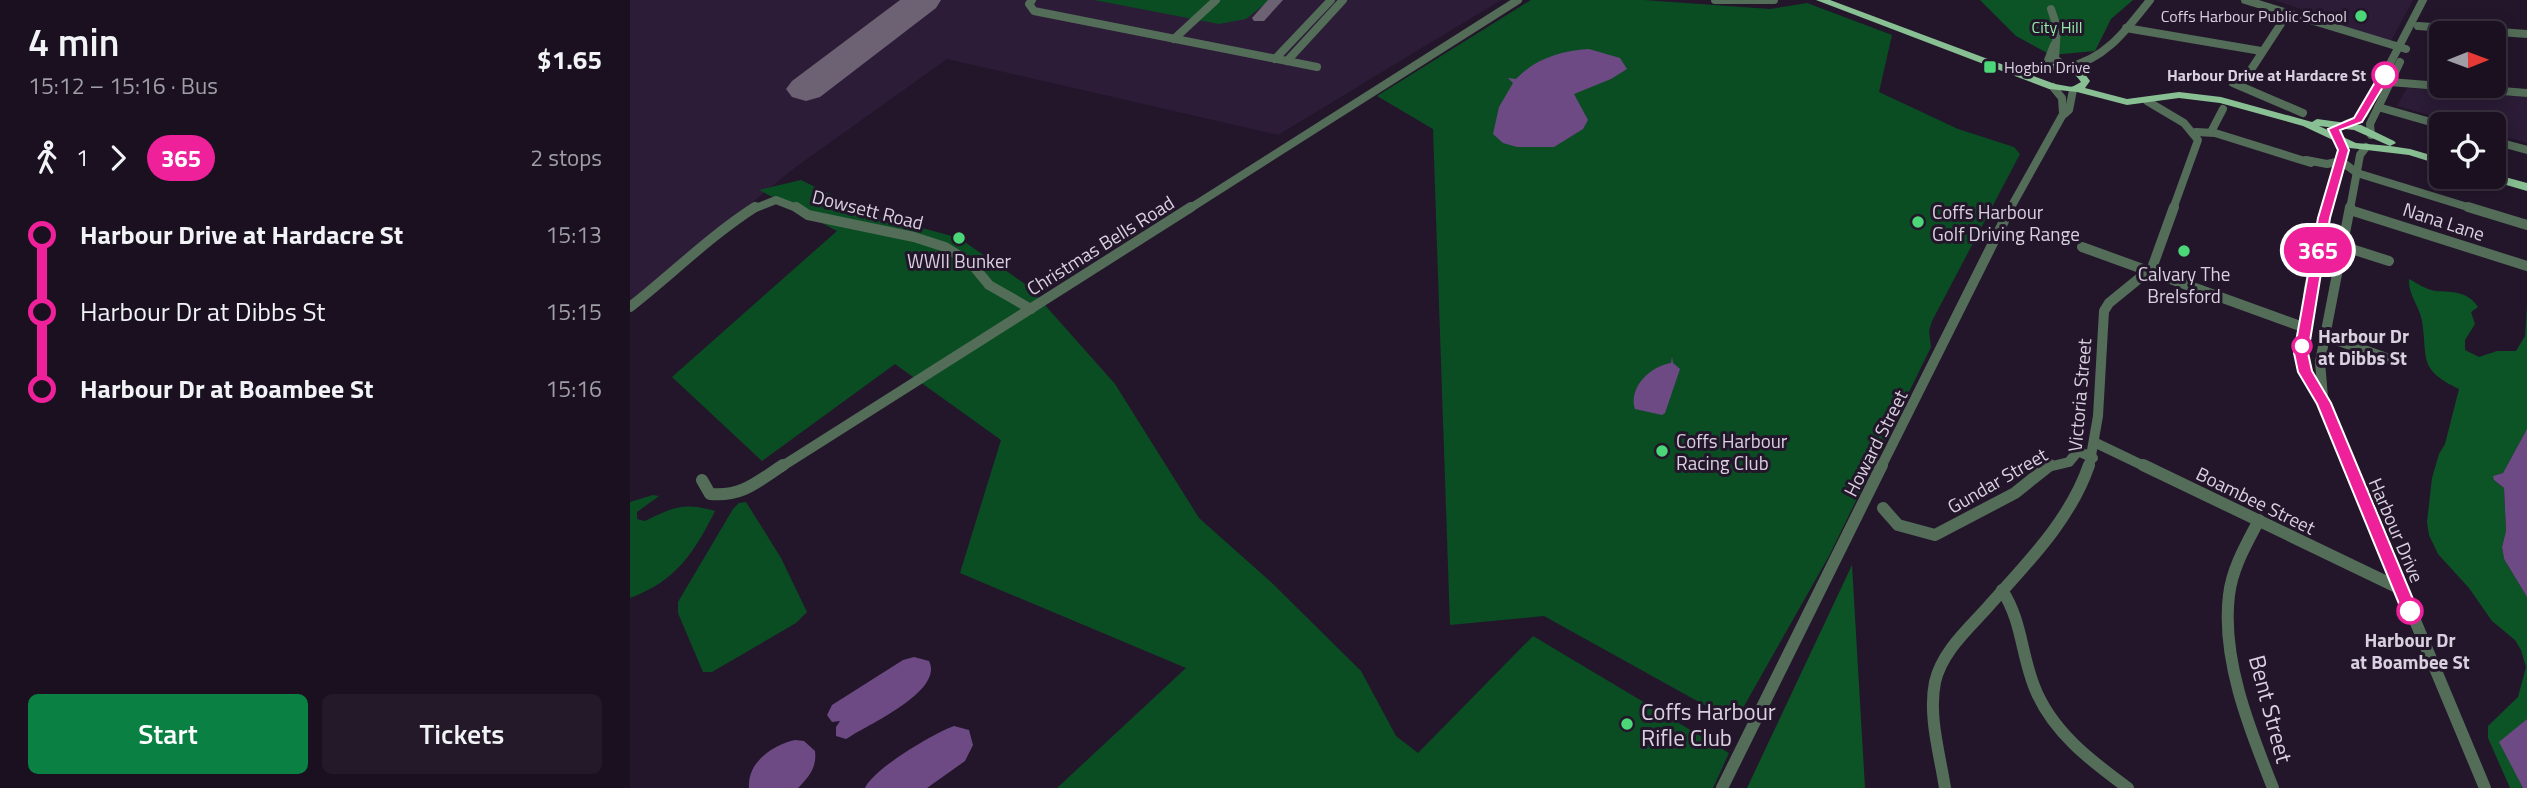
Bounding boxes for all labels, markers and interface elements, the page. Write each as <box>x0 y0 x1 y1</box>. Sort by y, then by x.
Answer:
place label: Coffs Harbour Public School <box>2161 4 2347 28</box>
marker: Coffs Harbour Public School <box>2353 8 2369 24</box>
text: 4 min <box>28 13 119 71</box>
park label: City Hill <box>2032 15 2082 39</box>
north arrow <box>2429 21 2506 98</box>
map controls <box>2429 21 2506 189</box>
text: $1.65 <box>537 40 602 79</box>
place label: Hogbin Drive <box>2004 55 2090 79</box>
marker: Hogbin Drive <box>1982 59 1998 75</box>
marker: Harbour Drive at Hardacre St <box>2372 62 2398 88</box>
place label: Harbour Drive at Hardacre St <box>2167 63 2366 87</box>
text: 15:12 – 15:16 · Bus <box>28 68 218 103</box>
button: locate <box>2429 112 2506 189</box>
icon: walk <box>28 139 66 177</box>
icon: forward <box>99 139 137 177</box>
text: 1 <box>76 140 89 175</box>
text: 365 <box>161 140 201 176</box>
text: 2 stops <box>530 140 602 175</box>
street label: Dowsett Road <box>809 181 927 237</box>
street label: Christmas Bells Road <box>1020 188 1180 302</box>
street label: Nana Lane <box>2399 194 2489 248</box>
place label: Coffs Harbour Golf Driving Range <box>1932 197 2080 248</box>
marker: Coffs Harbour Golf Driving Range <box>1910 214 1926 230</box>
text: Harbour Drive at Hardacre St <box>80 215 403 254</box>
text: 15:13 <box>545 217 602 252</box>
line badge: 365 <box>2278 227 2358 273</box>
marker: WWII Bunker <box>951 230 967 246</box>
text: 365 <box>2298 232 2338 268</box>
marker: Calvary The Brelsford <box>2176 243 2192 259</box>
place label: WWII Bunker <box>907 246 1012 275</box>
place label: Calvary The Brelsford <box>2138 259 2230 310</box>
text: Harbour Dr at Dibbs St <box>80 292 325 331</box>
text: 15:15 <box>545 294 602 329</box>
place label: Harbour Dr at Dibbs St <box>2318 321 2409 372</box>
marker: Harbour Dr at Dibbs St <box>2292 336 2312 356</box>
street label: Victoria Street <box>2060 337 2098 453</box>
text: Harbour Dr at Boambee St <box>80 369 373 408</box>
text: 15:16 <box>545 371 602 406</box>
street label: Howard Street <box>1836 384 1914 501</box>
place label: Coffs Harbour Racing Club <box>1676 426 1788 477</box>
street label: Gundar Street <box>1942 439 2053 520</box>
marker: Coffs Harbour Racing Club <box>1654 443 1670 459</box>
street label: Boambee Street <box>2191 459 2321 542</box>
street label: Harbour Drive <box>2362 473 2432 587</box>
marker: Harbour Dr at Boambee St <box>2397 598 2423 624</box>
place label: Harbour Dr at Boambee St <box>2350 625 2470 676</box>
street label: Bent Street <box>2240 651 2302 767</box>
button: Start <box>28 694 308 774</box>
button: Tickets <box>322 694 602 774</box>
place label: Coffs Harbour Rifle Club <box>1641 694 1776 755</box>
marker: Coffs Harbour Rifle Club <box>1619 716 1635 732</box>

